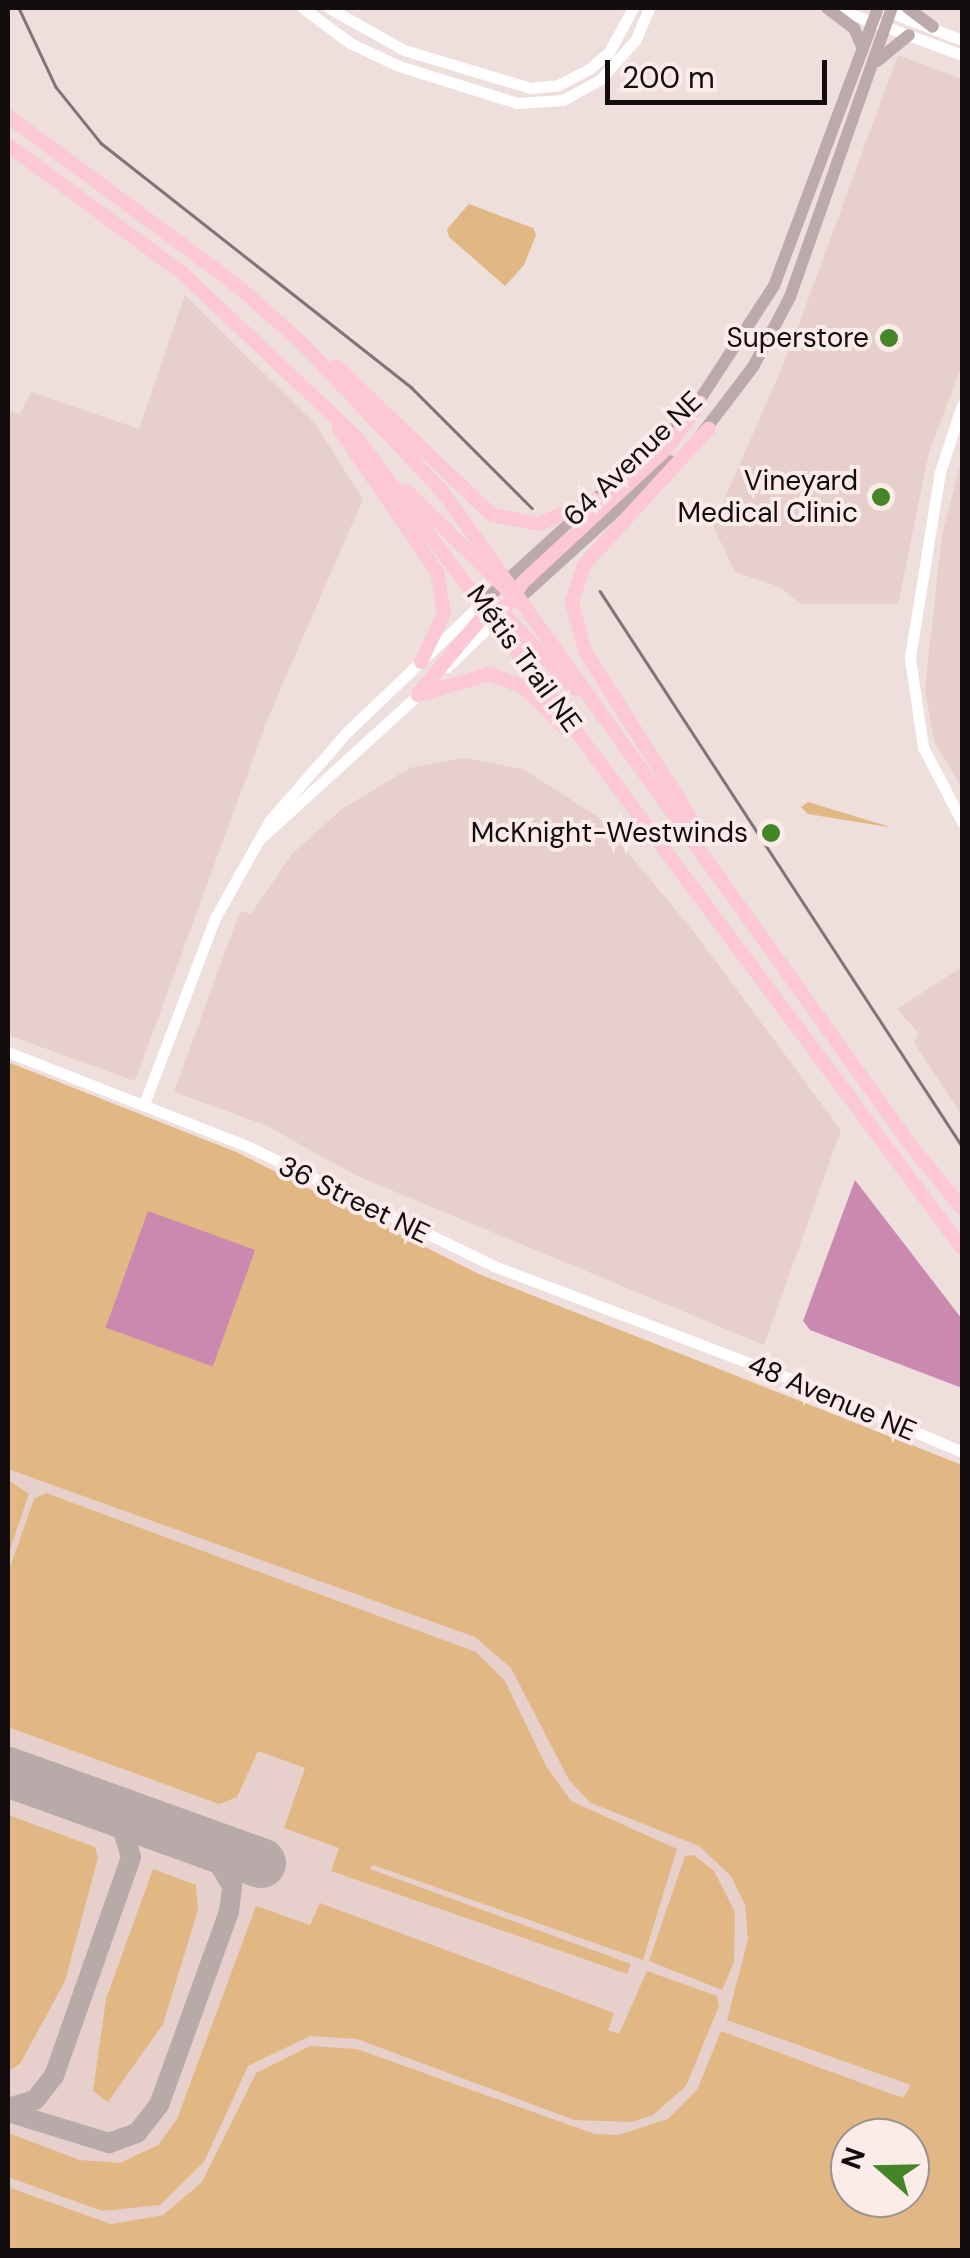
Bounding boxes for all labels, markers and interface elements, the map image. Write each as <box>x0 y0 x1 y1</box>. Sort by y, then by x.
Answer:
scale bar <box>610 40 832 102</box>
text: 200 m <box>622 58 715 97</box>
place label: Superstore <box>727 321 869 355</box>
marker: Superstore <box>878 327 900 349</box>
street label: 64 Avenue NE <box>557 384 709 534</box>
place label: Vineyard Medical Clinic <box>677 464 858 530</box>
marker: Vineyard Medical Clinic <box>868 484 894 510</box>
street label: Métis Trail NE <box>459 579 589 739</box>
place label: McKnight-Westwinds <box>471 816 748 850</box>
marker: McKnight-Westwinds <box>758 820 784 846</box>
street label: 36 Street NE <box>273 1149 435 1251</box>
street label: 48 Avenue NE <box>743 1348 921 1448</box>
north arrow <box>830 2118 930 2218</box>
text: N <box>832 2142 874 2174</box>

